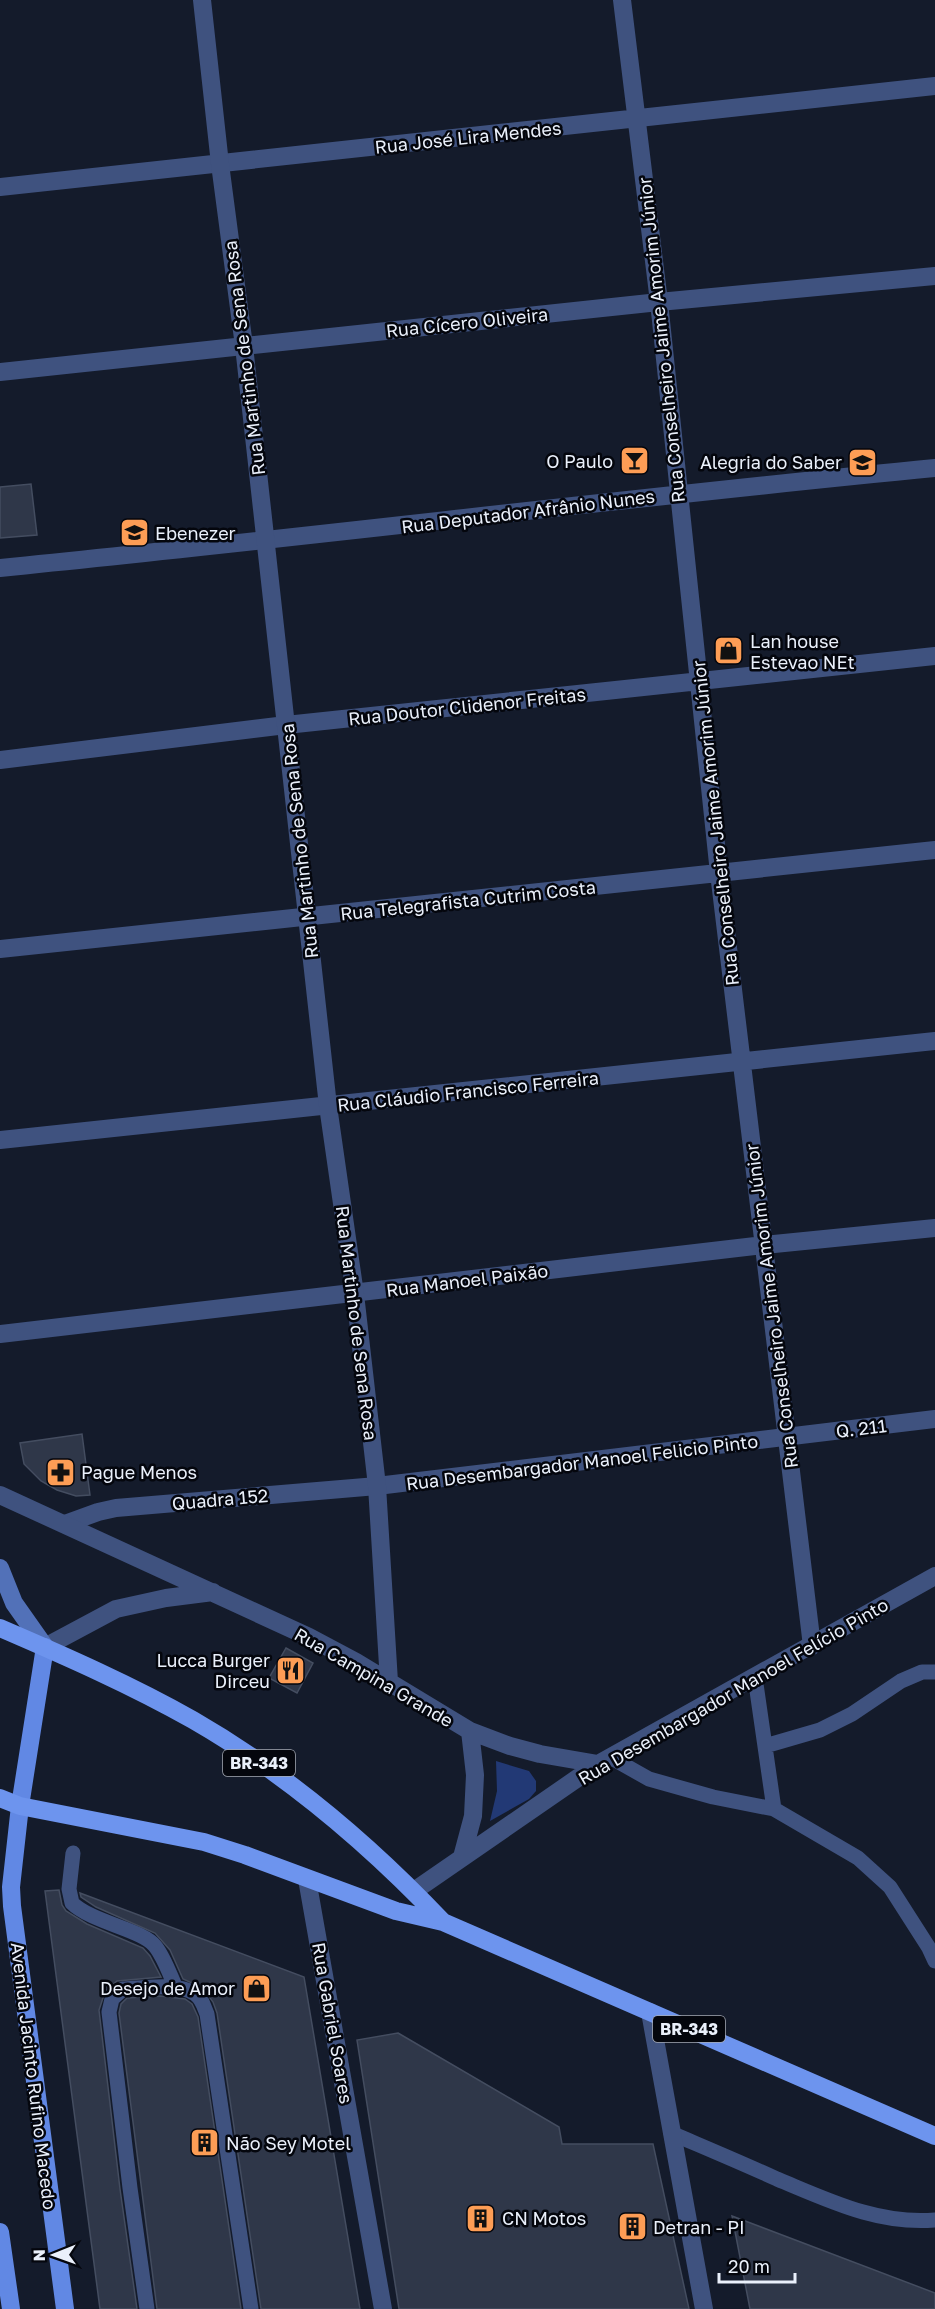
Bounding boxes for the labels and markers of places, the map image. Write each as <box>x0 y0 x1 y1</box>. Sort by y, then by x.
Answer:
bar icon: O Paulo <box>618 445 650 477</box>
school or university icon: Alegria do Saber <box>847 446 879 478</box>
place label: O Paulo <box>546 450 613 472</box>
place label: Alegria do Saber <box>700 451 842 473</box>
school or university icon: Ebenezer <box>118 517 150 549</box>
place label: Ebenezer <box>155 522 236 544</box>
place label: Lan house Estevao NEt <box>750 630 855 673</box>
shop icon: Lan house Estevao NEt <box>713 635 745 667</box>
pharmacy icon: Pague Menos <box>44 1456 76 1488</box>
place label: Pague Menos <box>81 1461 197 1483</box>
place label: Lucca Burger Dirceu <box>157 1649 270 1692</box>
restaurant icon: Lucca Burger Dirceu <box>275 1654 307 1686</box>
shop icon: Desejo de Amor <box>240 1972 272 2004</box>
place label: Desejo de Amor <box>100 1977 235 1999</box>
building icon: Não Sey Motel <box>189 2127 221 2159</box>
place label: Não Sey Motel <box>226 2132 351 2154</box>
building icon: CN Motos <box>465 2202 497 2234</box>
place label: CN Motos <box>502 2207 586 2229</box>
building icon: Detran - PI <box>616 2211 648 2243</box>
place label: Detran - PI <box>653 2216 745 2238</box>

